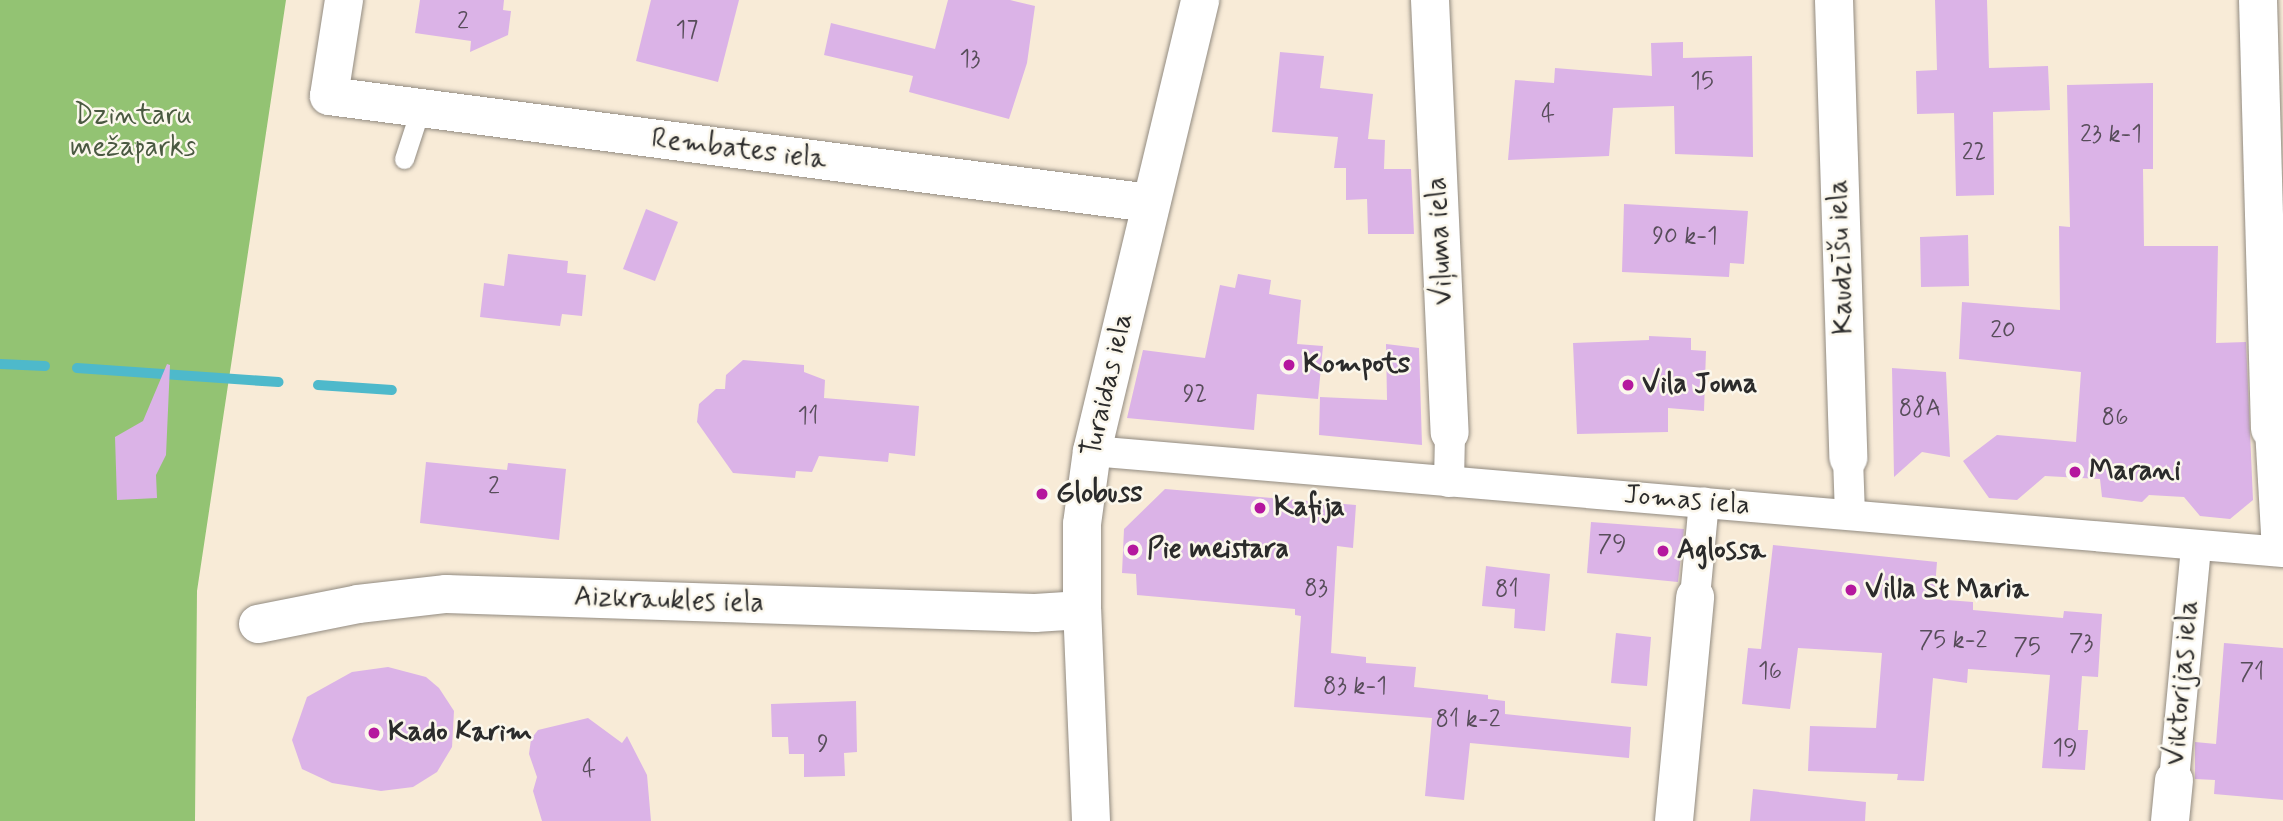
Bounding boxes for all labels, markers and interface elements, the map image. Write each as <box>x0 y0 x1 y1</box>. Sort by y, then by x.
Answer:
house number: 2 <box>457 8 469 36</box>
house number: 17 <box>676 17 698 45</box>
house number: 13 <box>960 46 980 74</box>
house number: 15 <box>1690 68 1714 96</box>
park label: Dzintaru mežaparks <box>70 99 196 165</box>
house number: 4 <box>1541 101 1555 129</box>
house number: 23 k-1 <box>2080 121 2142 149</box>
street label: Rembates iela <box>649 123 829 177</box>
house number: 22 <box>1962 139 1986 167</box>
street label: Viļuma iela <box>1421 175 1461 307</box>
street label: Kaudzīšu iela <box>1822 178 1862 336</box>
house number: 90 k-1 <box>1652 223 1718 251</box>
street label: Turaidas iela <box>1075 309 1141 461</box>
house number: 20 <box>1990 317 2016 345</box>
place label: Kompots <box>1303 348 1410 382</box>
marker: Kompots <box>1281 357 1297 373</box>
place label: Vila Joma <box>1642 368 1762 402</box>
marker: Vila Joma <box>1620 377 1636 393</box>
house number: 92 <box>1183 381 1207 409</box>
house number: 88A <box>1899 395 1941 423</box>
house number: 11 <box>797 403 819 431</box>
house number: 86 <box>2102 404 2128 432</box>
place label: Marani <box>2089 455 2181 489</box>
marker: Marani <box>2067 464 2083 480</box>
house number: 2 <box>488 473 500 501</box>
place label: Globuss <box>1056 477 1143 511</box>
street label: Jomas iela <box>1622 479 1752 523</box>
marker: Globuss <box>1034 486 1050 502</box>
place label: Kafija <box>1274 491 1345 525</box>
marker: Kafija <box>1252 500 1268 516</box>
house number: 79 <box>1598 531 1626 559</box>
place label: Pie meistara <box>1147 533 1289 567</box>
place label: Aglossa <box>1677 534 1766 568</box>
marker: Pie meistara <box>1125 542 1141 558</box>
marker: Aglossa <box>1655 543 1671 559</box>
place label: Villa St Maria <box>1865 573 2031 607</box>
house number: 83 <box>1304 575 1328 603</box>
house number: 81 <box>1495 576 1519 604</box>
street label: Aizkraukles iela <box>572 581 766 621</box>
marker: Villa St Maria <box>1843 582 1859 598</box>
street label: Viktorijas iela <box>2159 598 2207 768</box>
house number: 75 k-2 <box>1919 627 1987 655</box>
house number: 73 <box>2069 630 2093 658</box>
house number: 75 <box>2013 634 2041 662</box>
house number: 16 <box>1758 658 1782 686</box>
house number: 71 <box>2240 659 2264 687</box>
house number: 83 k-1 <box>1323 673 1387 701</box>
house number: 81 k-2 <box>1436 706 1500 734</box>
place label: Kado Karim <box>388 716 538 750</box>
marker: Kado Karim <box>366 725 382 741</box>
house number: 9 <box>817 731 829 759</box>
house number: 19 <box>2052 735 2078 763</box>
house number: 4 <box>582 756 596 784</box>

